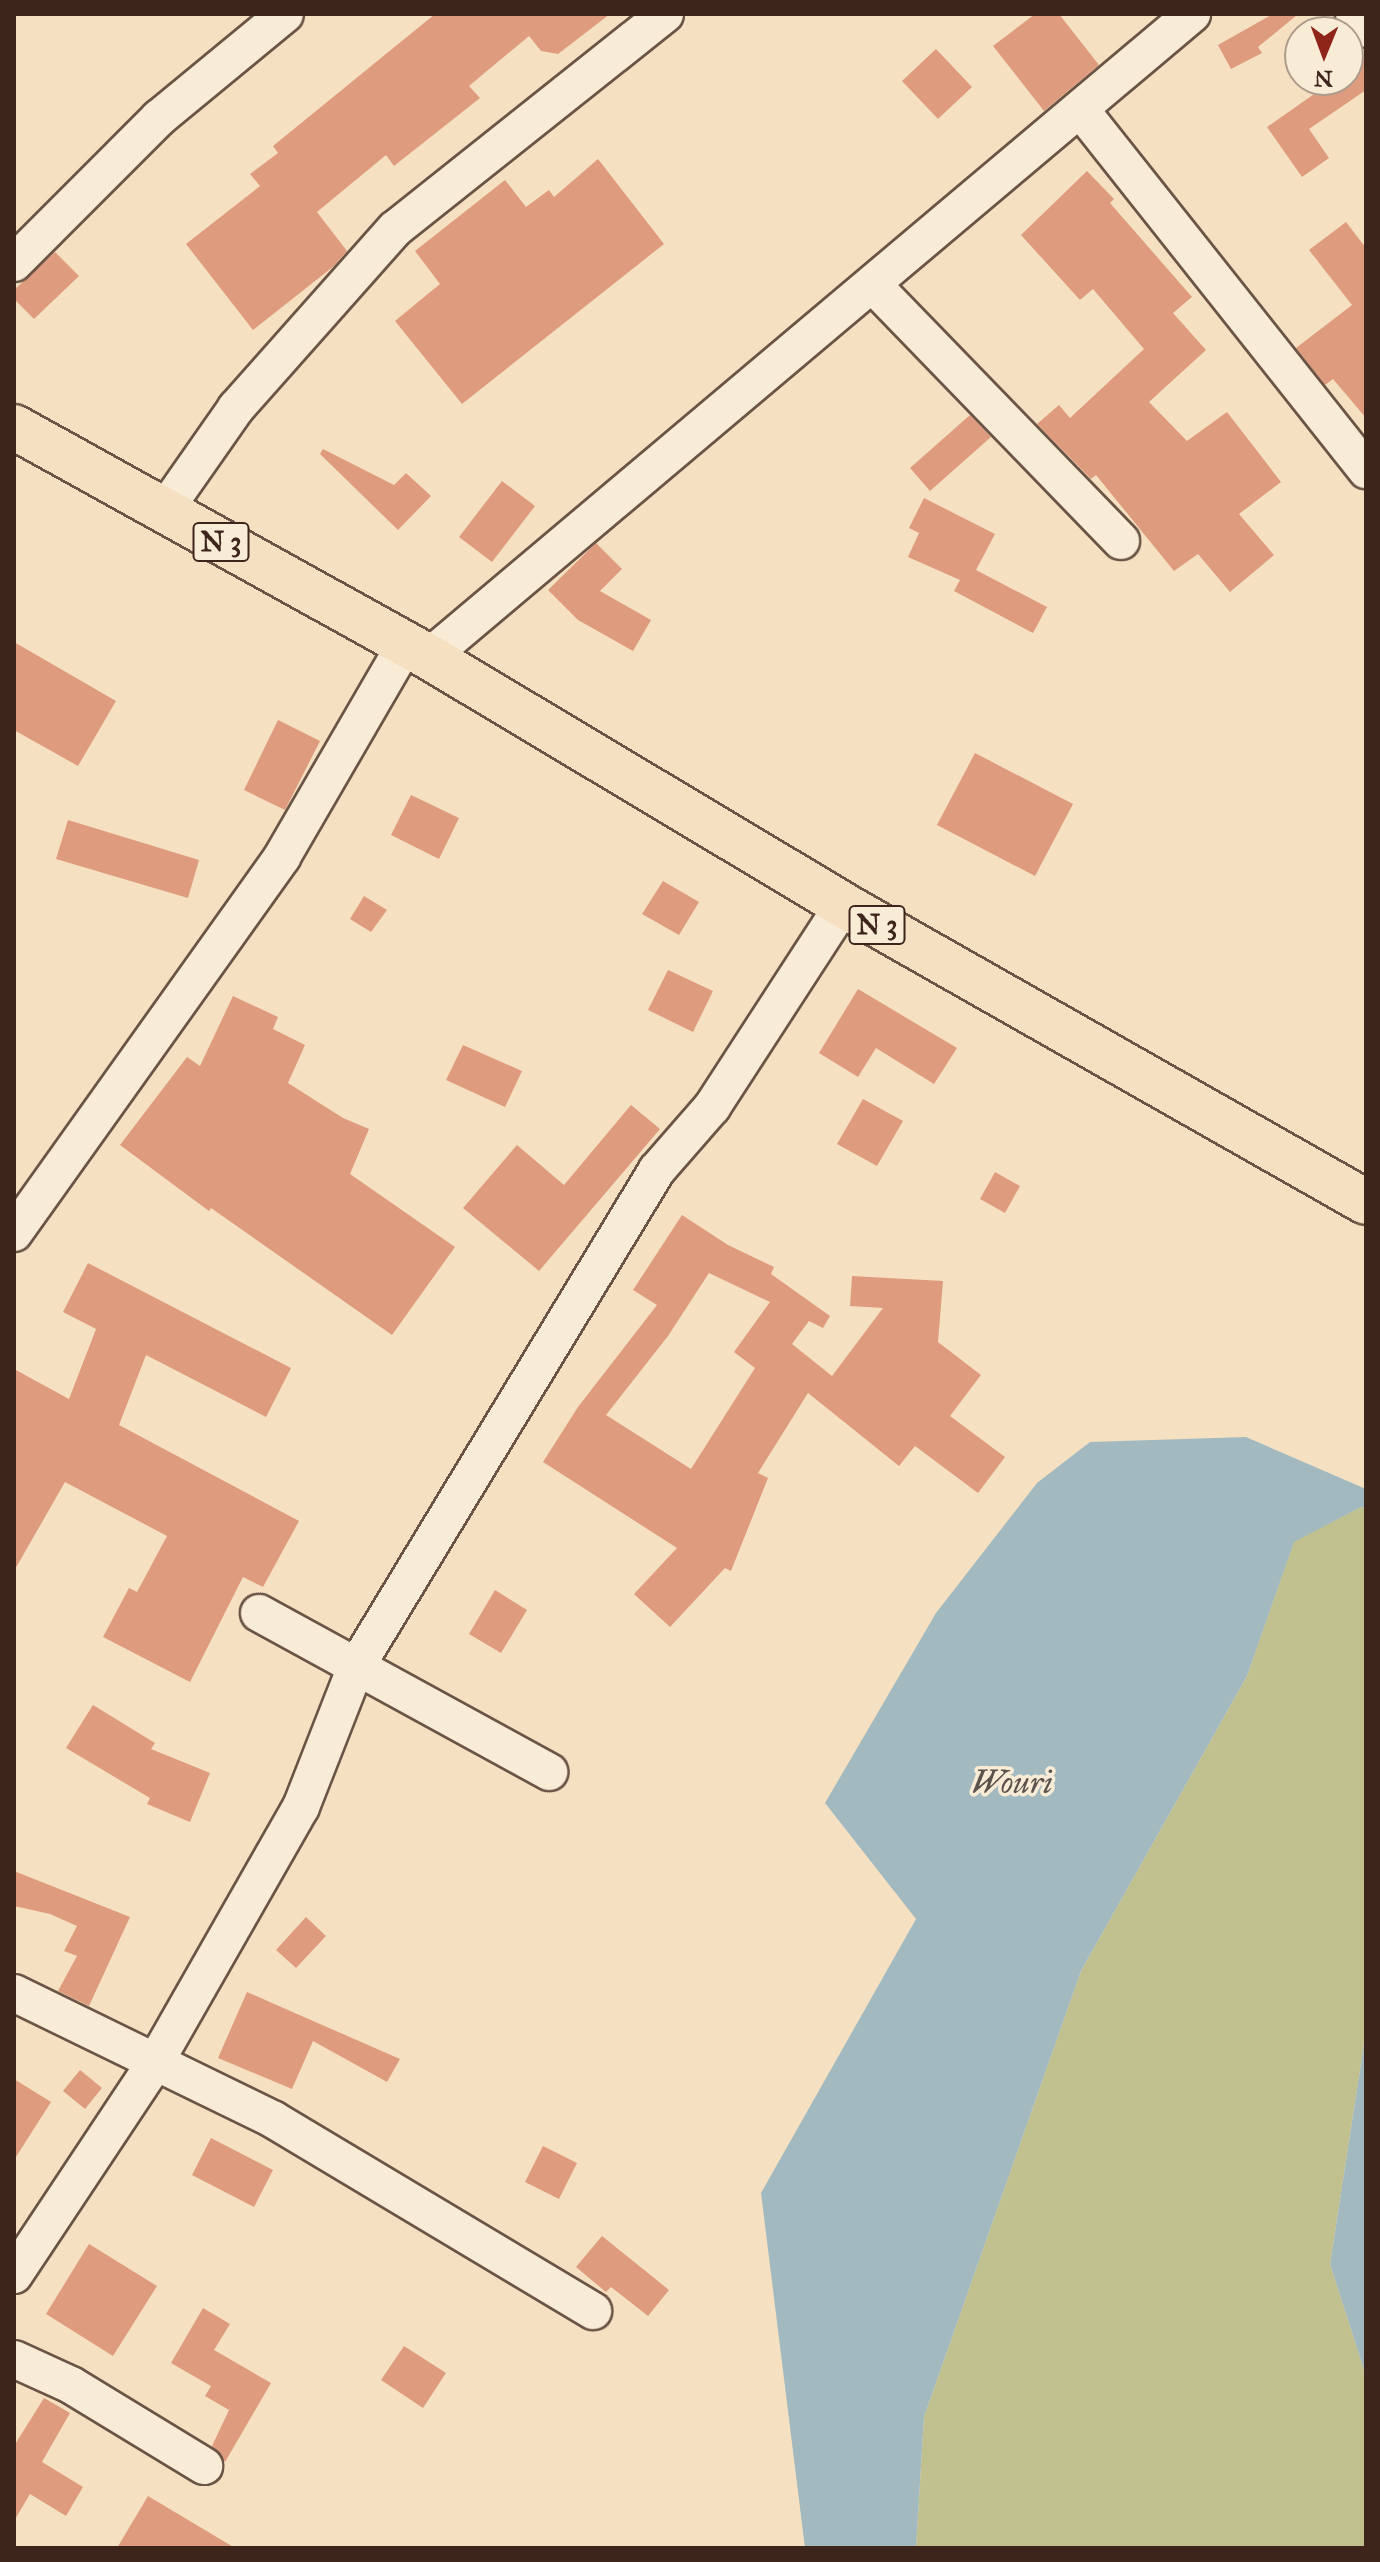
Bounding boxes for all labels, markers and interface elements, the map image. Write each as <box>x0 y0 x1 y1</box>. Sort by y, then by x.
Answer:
north arrow <box>1284 16 1364 96</box>
text: N <box>1314 65 1333 92</box>
road number: N 3 <box>191 518 251 566</box>
road number: N 3 <box>847 901 907 949</box>
water label: Wouri <box>972 1764 1052 1802</box>

